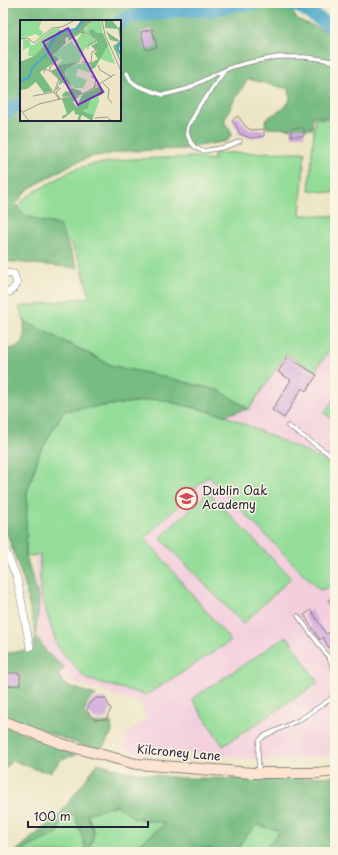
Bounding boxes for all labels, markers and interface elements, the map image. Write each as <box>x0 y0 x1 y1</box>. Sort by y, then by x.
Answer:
inset map <box>20 20 121 121</box>
place label: Dublin Oak Academy <box>202 481 268 513</box>
school or university icon: Dublin Oak Academy <box>173 485 199 511</box>
street label: Kilcroney Lane <box>136 739 222 765</box>
scale bar <box>28 803 148 829</box>
text: 100 m <box>34 807 71 825</box>

